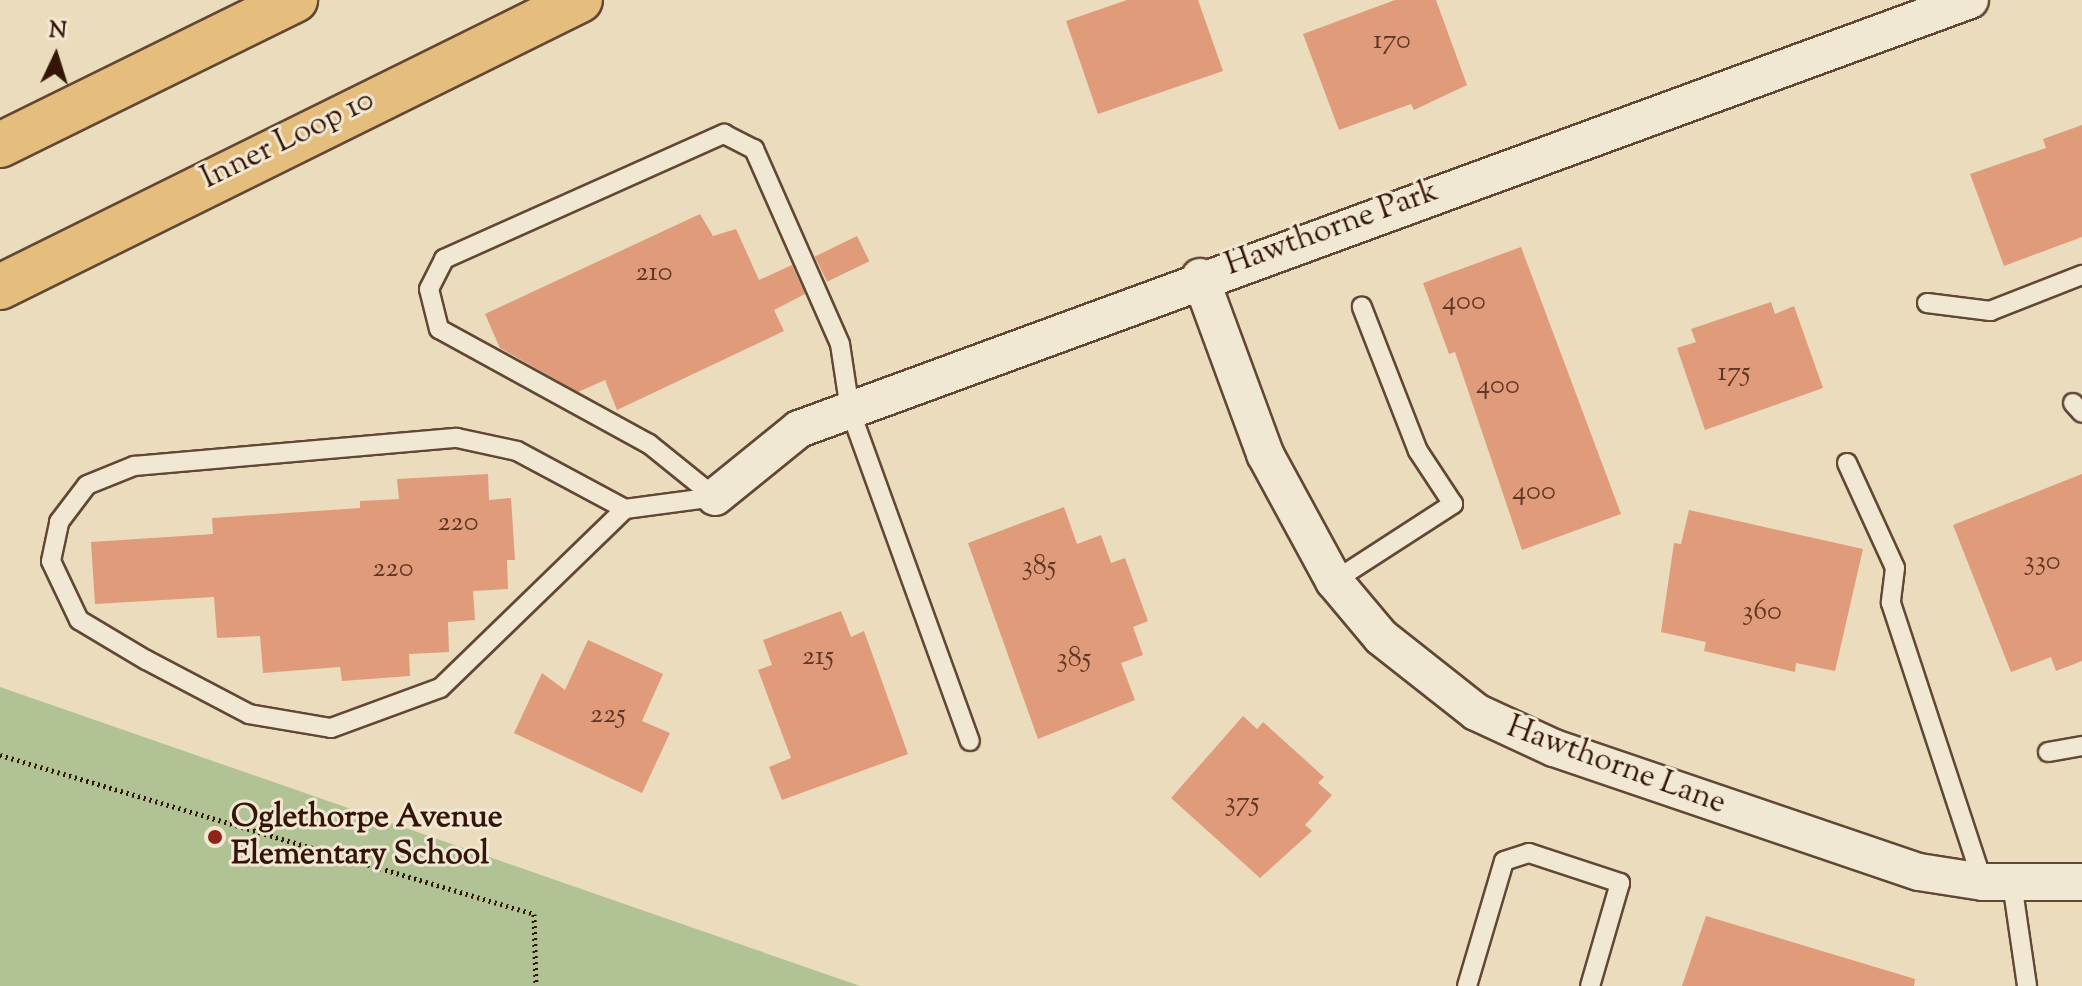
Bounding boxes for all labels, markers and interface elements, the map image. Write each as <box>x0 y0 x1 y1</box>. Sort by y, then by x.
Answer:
text: N <box>48 15 68 49</box>
north arrow <box>16 16 96 96</box>
house number: 170 <box>1373 24 1411 58</box>
street label: Inner Loop 10 <box>195 82 381 198</box>
street label: Hawthorne Park <box>1220 173 1444 285</box>
house number: 210 <box>635 256 673 290</box>
house number: 400 <box>1442 285 1486 319</box>
house number: 175 <box>1717 356 1751 390</box>
house number: 400 <box>1476 369 1520 403</box>
house number: 400 <box>1512 475 1556 509</box>
house number: 220 <box>437 506 479 540</box>
house number: 330 <box>2023 545 2061 579</box>
house number: 385 <box>1022 550 1056 584</box>
house number: 220 <box>372 552 414 586</box>
house number: 360 <box>1742 595 1782 629</box>
house number: 215 <box>802 640 834 674</box>
house number: 385 <box>1057 642 1091 676</box>
house number: 225 <box>590 698 626 732</box>
street label: Hawthorne Lane <box>1501 709 1731 823</box>
house number: 375 <box>1225 786 1259 820</box>
place label: Oglethorpe Avenue Elementary School <box>231 800 503 875</box>
marker: Oglethorpe Avenue Elementary School <box>206 828 224 846</box>

